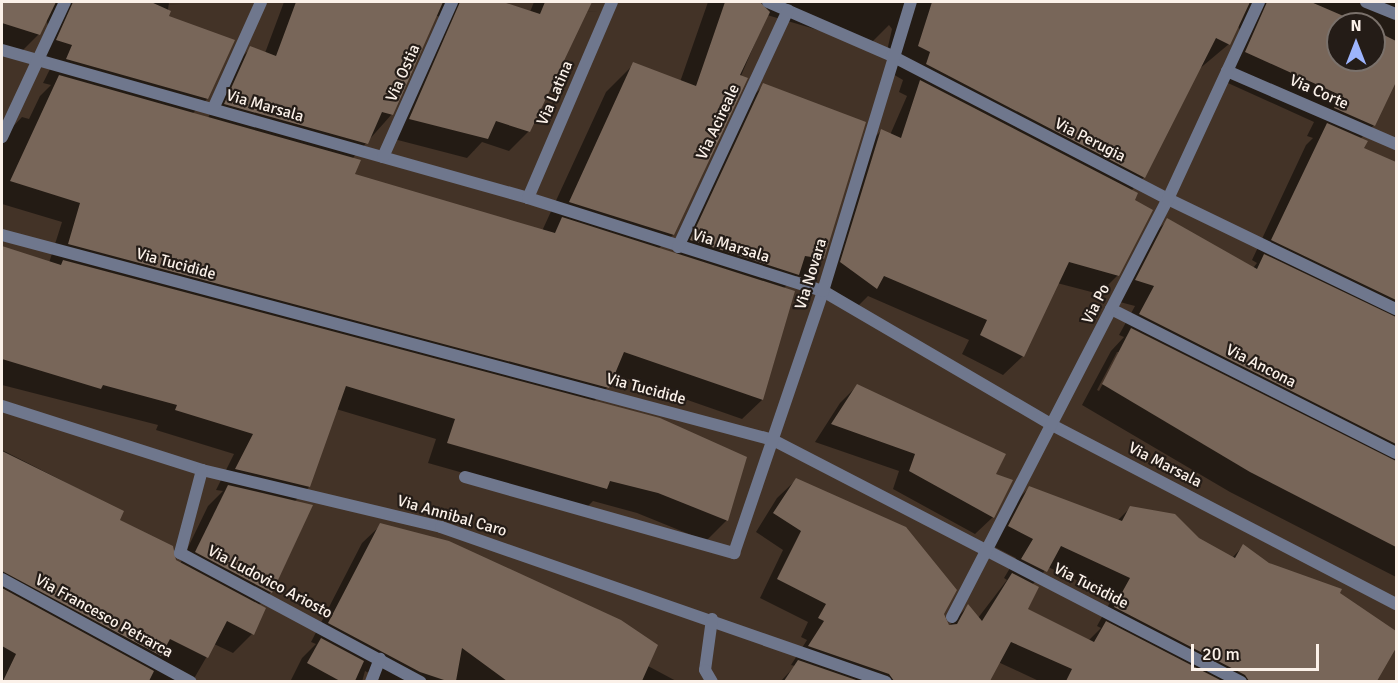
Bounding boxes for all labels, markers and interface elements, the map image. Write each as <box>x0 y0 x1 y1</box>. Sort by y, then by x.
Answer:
north arrow <box>1326 12 1386 72</box>
text: N <box>1350 16 1362 36</box>
street label: Via Ostia <box>382 41 424 105</box>
street label: Via Latina <box>533 58 577 128</box>
street label: Via Corte <box>1286 70 1352 114</box>
street label: Via Acireale <box>692 81 744 163</box>
street label: Via Marsala <box>224 86 306 126</box>
street label: Via Perugia <box>1051 114 1129 166</box>
street label: Via Marsala <box>690 225 772 267</box>
street label: Via Novara <box>791 236 831 312</box>
street label: Via Tucidide <box>134 244 218 284</box>
street label: Via Po <box>1078 281 1114 327</box>
street label: Via Ancona <box>1223 340 1299 392</box>
street label: Via Tucidide <box>604 369 688 409</box>
street label: Via Marsala <box>1125 438 1205 492</box>
street label: Via Annibal Caro <box>395 491 509 541</box>
street label: Via Ludovico Ariosto <box>204 541 336 623</box>
street label: Via Tucidide <box>1050 559 1132 613</box>
street label: Via Francesco Petrarca <box>32 570 176 662</box>
scale bar <box>1194 632 1322 670</box>
text: 20 m <box>1202 643 1240 665</box>

